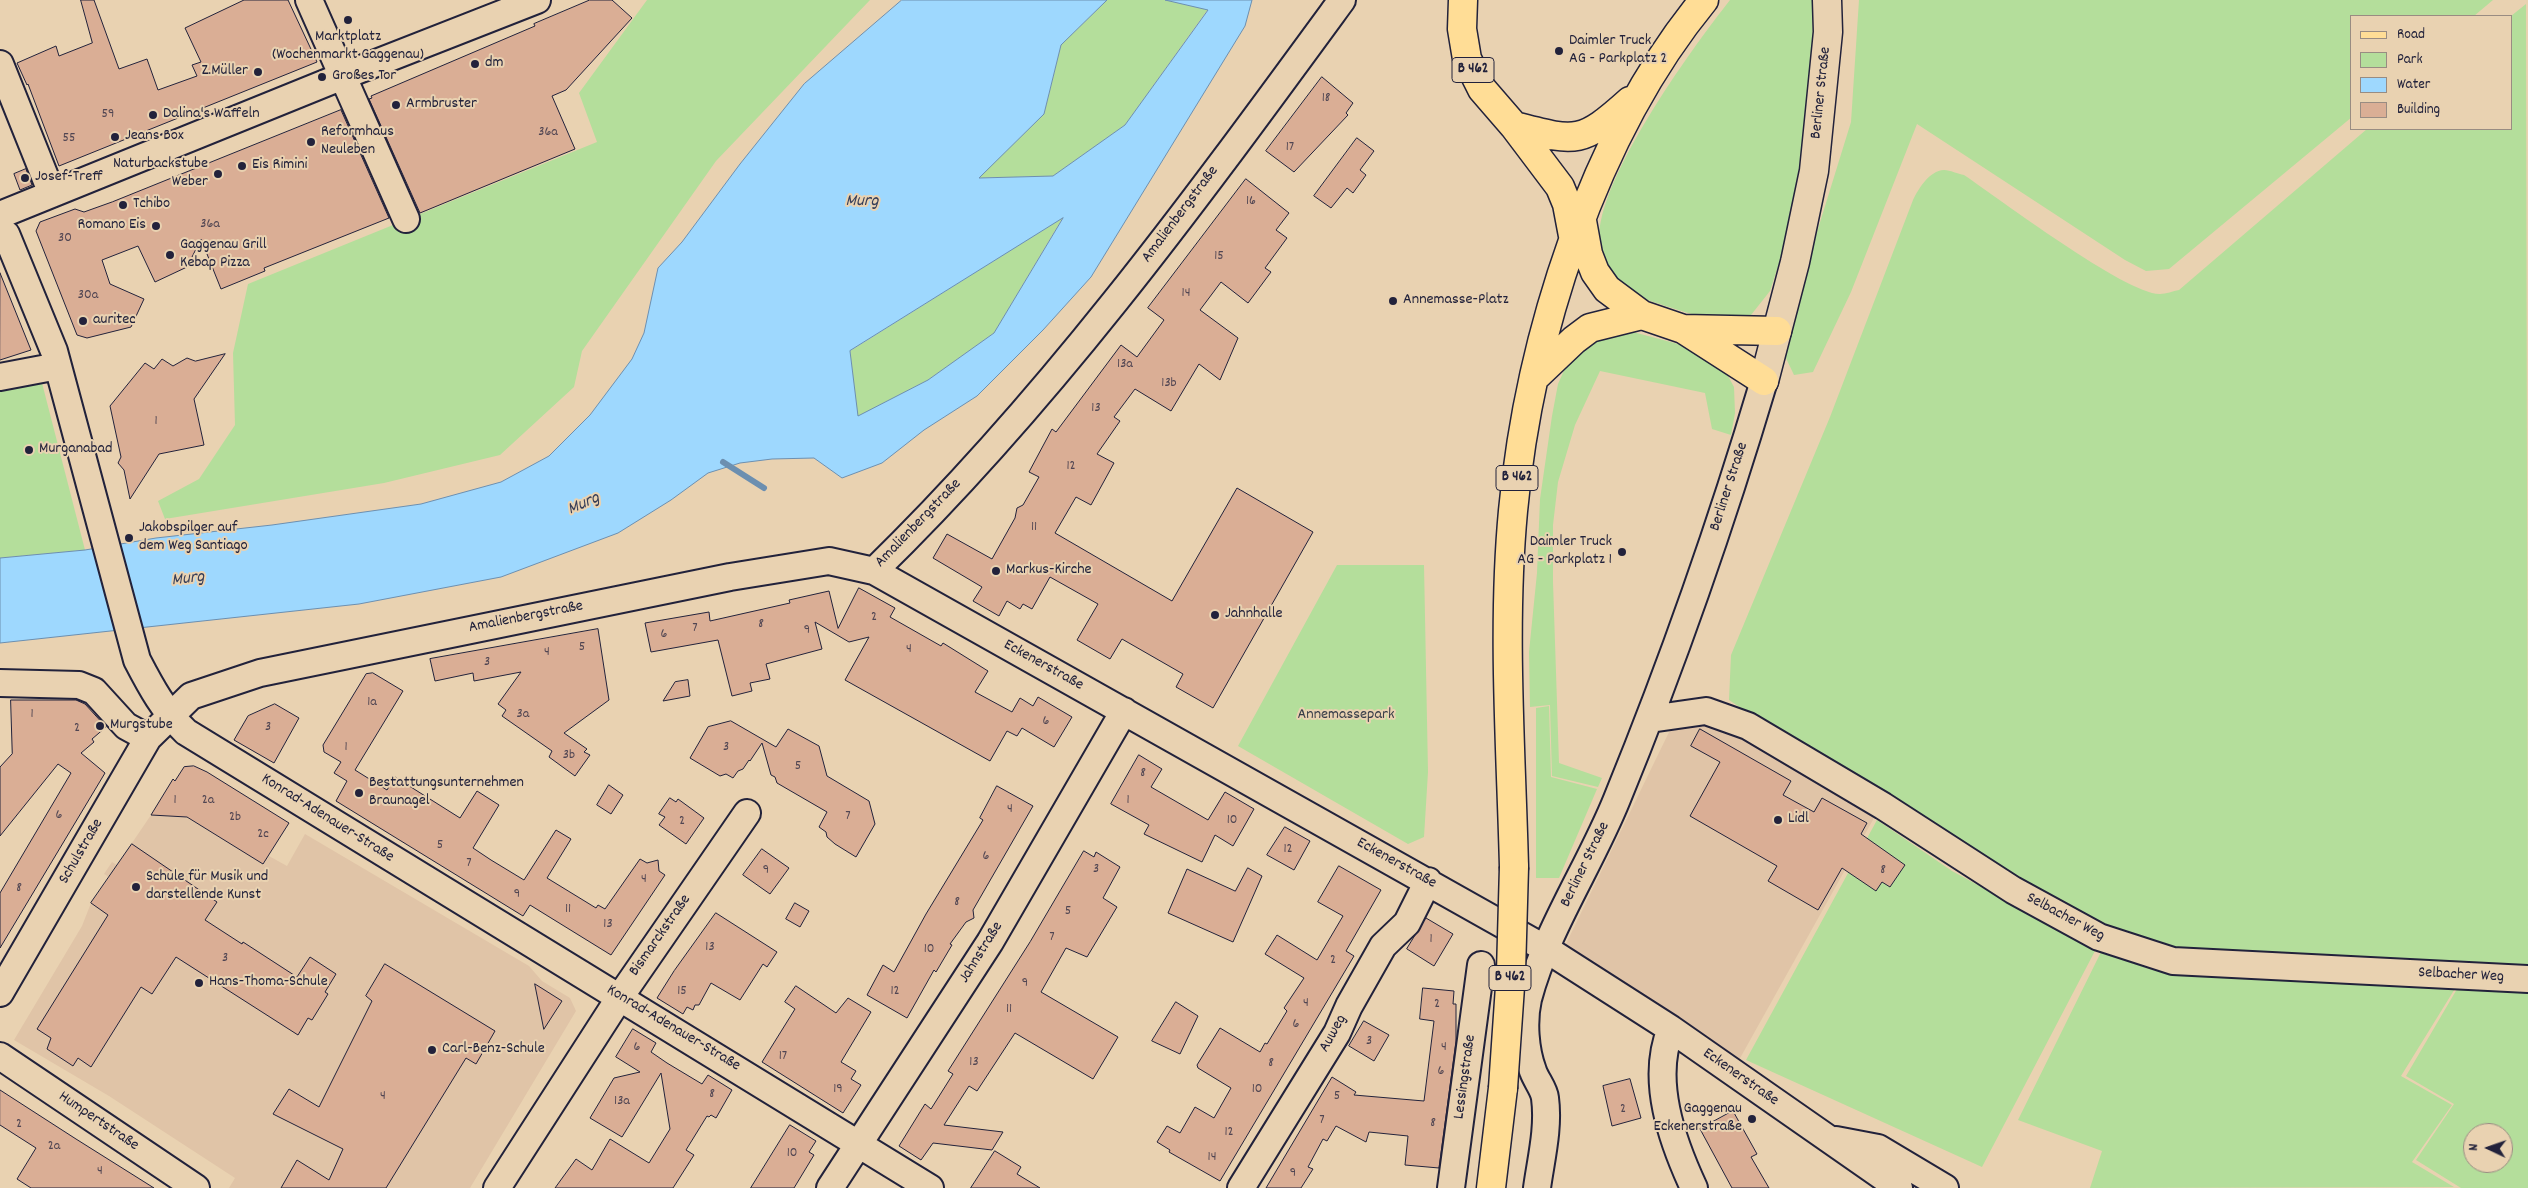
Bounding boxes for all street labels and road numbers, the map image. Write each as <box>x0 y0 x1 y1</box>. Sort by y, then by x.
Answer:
street label: Berliner Straße <box>1808 46 1836 140</box>
road number: B 462 <box>1452 58 1494 82</box>
street label: Amalienbergstraße <box>1138 163 1224 267</box>
street label: Berliner Straße <box>1707 440 1753 534</box>
road number: B 462 <box>1496 466 1538 490</box>
street label: Amalienbergstraße <box>872 476 966 572</box>
street label: Amalienbergstraße <box>467 598 585 638</box>
street label: Eckenerstraße <box>1000 636 1086 696</box>
street label: Konrad-Adenauer-Straße <box>257 770 397 868</box>
street label: Schulstraße <box>56 816 108 888</box>
street label: Berliner Straße <box>1557 819 1615 911</box>
street label: Eckenerstraße <box>1353 834 1439 894</box>
street label: Selbacher Weg <box>2023 889 2107 947</box>
street label: Bismarckstraße <box>626 891 696 981</box>
street label: Jahnstraße <box>956 919 1008 987</box>
street label: Selbacher Weg <box>2418 964 2504 988</box>
road number: B 462 <box>1489 966 1531 990</box>
street label: Konrad-Adenauer-Straße <box>603 981 743 1077</box>
street label: Auweg <box>1316 1012 1352 1056</box>
street label: Lessingstraße <box>1451 1034 1481 1120</box>
street label: Eckenerstraße <box>1698 1045 1782 1111</box>
street label: Humpertstraße <box>54 1088 142 1156</box>

